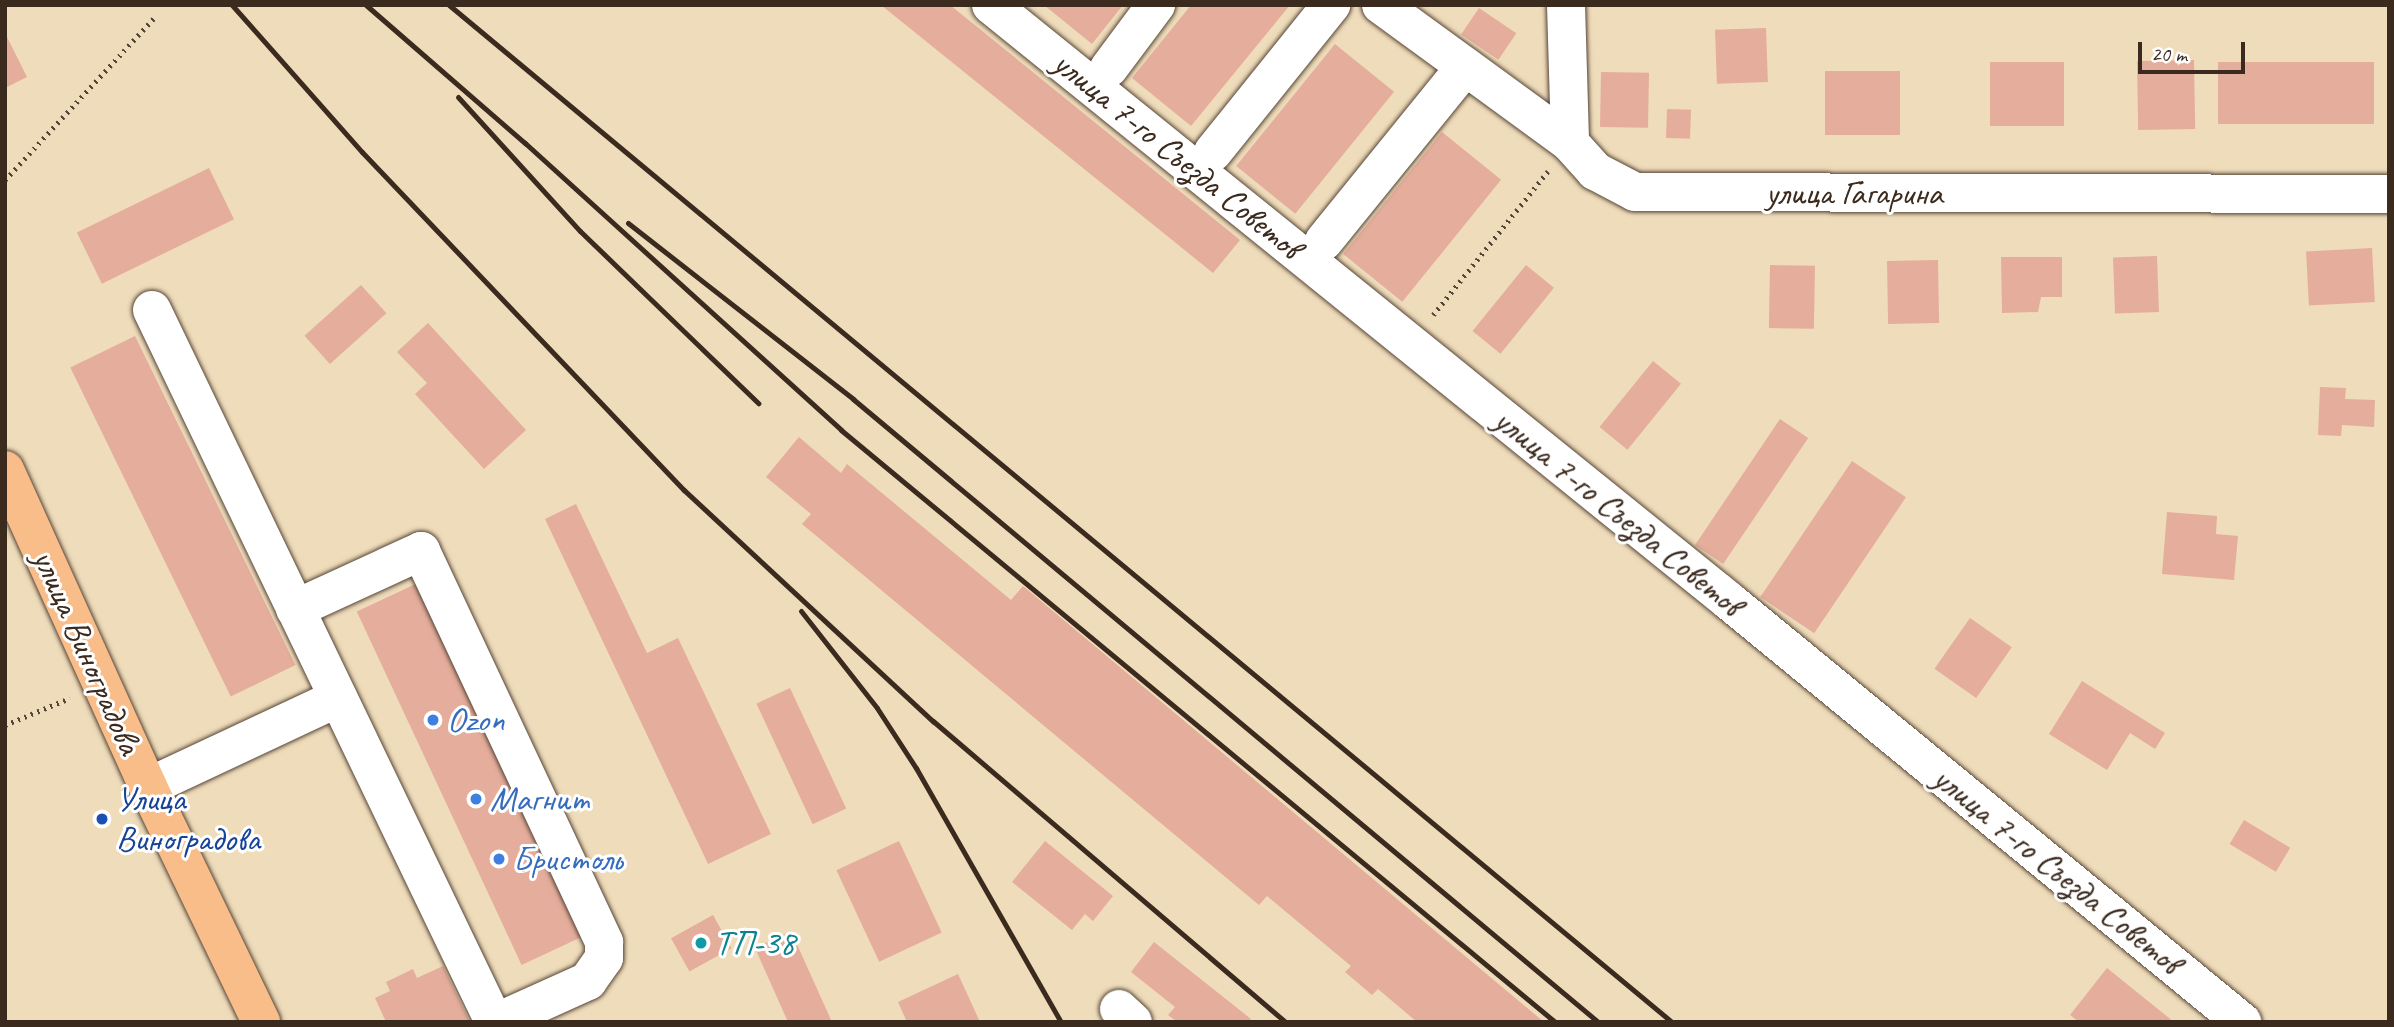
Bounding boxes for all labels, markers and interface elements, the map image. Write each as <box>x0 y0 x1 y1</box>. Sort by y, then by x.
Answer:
scale bar <box>2142 28 2249 72</box>
street label: улица 7-го Съезда Советов <box>1043 41 1311 269</box>
text: 20 m <box>2151 41 2187 67</box>
street label: улица Гагарина <box>1765 172 1943 214</box>
street label: улица 7-го Съезда Советов <box>1484 398 1752 626</box>
street label: улица Виноградова <box>23 543 151 761</box>
place label: Ozon <box>447 699 505 741</box>
marker: Ozon <box>425 712 441 728</box>
street label: улица 7-го Съезда Советов <box>1923 756 2191 984</box>
place label: Улица Виноградова <box>116 778 260 860</box>
place label: Магнит <box>490 778 589 820</box>
marker: Магнит <box>468 791 484 807</box>
marker: Улица Виноградова <box>94 811 110 827</box>
place label: Бристоль <box>513 838 622 880</box>
marker: Бристоль <box>491 851 507 867</box>
place label: ТП-38 <box>715 922 795 964</box>
marker: ТП-38 <box>693 935 709 951</box>

